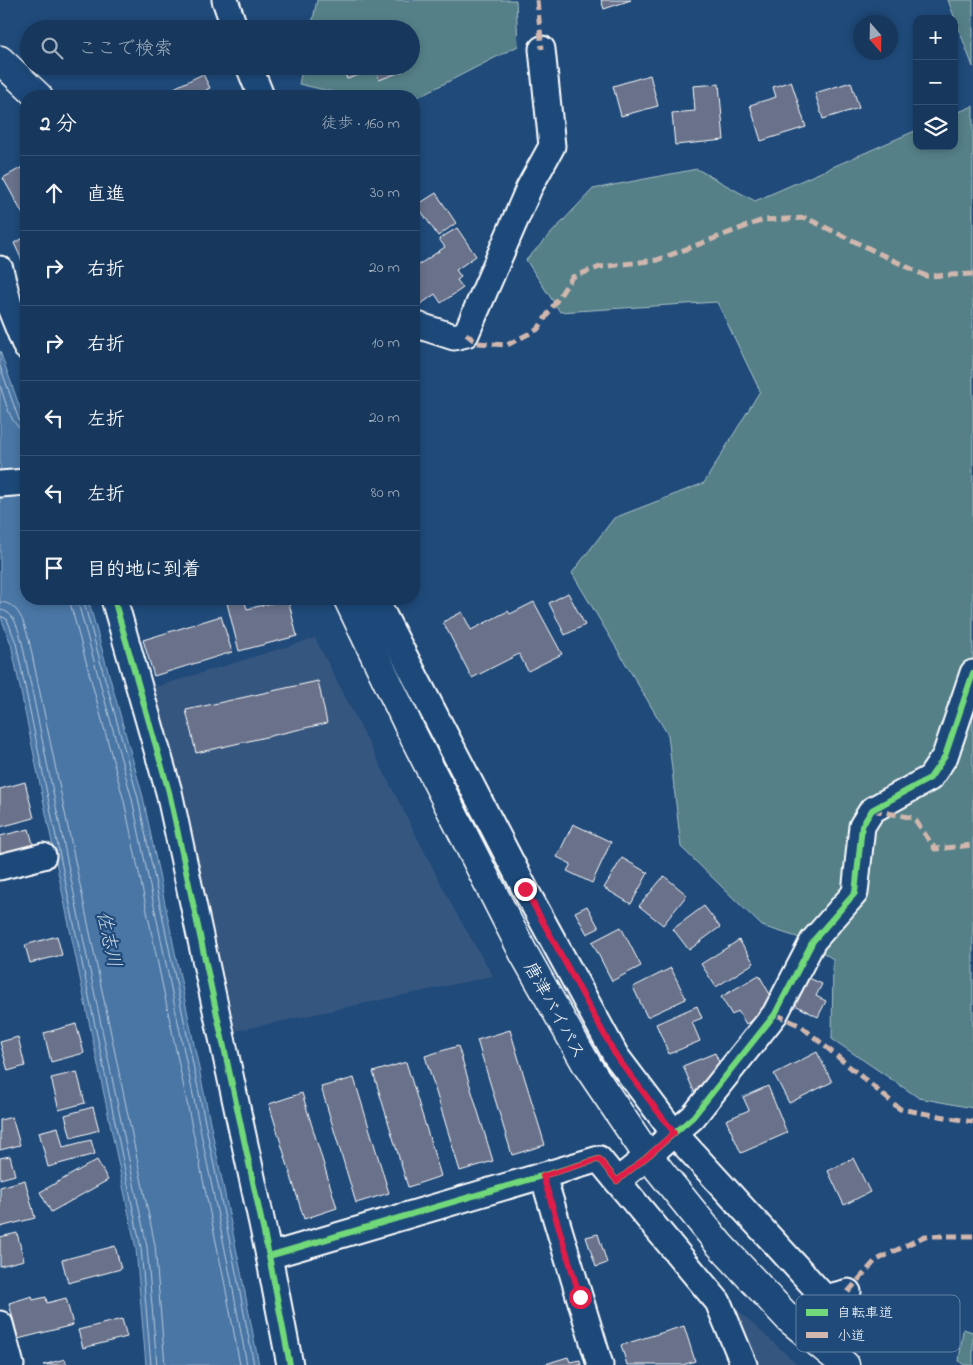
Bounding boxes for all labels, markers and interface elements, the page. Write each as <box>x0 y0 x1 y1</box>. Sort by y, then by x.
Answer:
north arrow <box>853 15 898 60</box>
map controls <box>913 15 958 150</box>
button: + <box>913 15 958 60</box>
search box <box>20 20 420 75</box>
icon: search <box>38 34 66 62</box>
text: ここで検索 <box>78 36 173 63</box>
button: − <box>913 60 958 105</box>
button: layers <box>913 105 958 150</box>
text: 2 分 <box>40 110 77 140</box>
text: 徒歩 · 160 m <box>321 112 400 136</box>
icon: ahead <box>40 179 68 207</box>
text: 30 m <box>370 181 400 205</box>
text: 直進 <box>87 182 125 209</box>
icon: right <box>40 254 68 282</box>
text: 20 m <box>369 256 400 280</box>
text: 右折 <box>87 257 125 284</box>
icon: right <box>40 329 68 357</box>
text: 10 m <box>372 331 400 355</box>
text: 右折 <box>87 332 125 359</box>
icon: left <box>40 404 68 432</box>
text: 20 m <box>369 406 400 430</box>
text: 左折 <box>87 407 125 434</box>
icon: left <box>40 479 68 507</box>
text: 80 m <box>371 481 400 505</box>
text: 左折 <box>87 482 125 509</box>
icon: arrive <box>40 554 68 582</box>
text: 目的地に到着 <box>87 557 201 584</box>
route end <box>514 878 537 901</box>
water label: 佐志川 <box>88 909 127 970</box>
street label: 唐津バイパス <box>516 958 591 1064</box>
route start <box>569 1286 592 1309</box>
legend <box>796 1295 960 1352</box>
text: 自転車道 <box>837 1303 893 1324</box>
text: 小道 <box>837 1326 865 1347</box>

